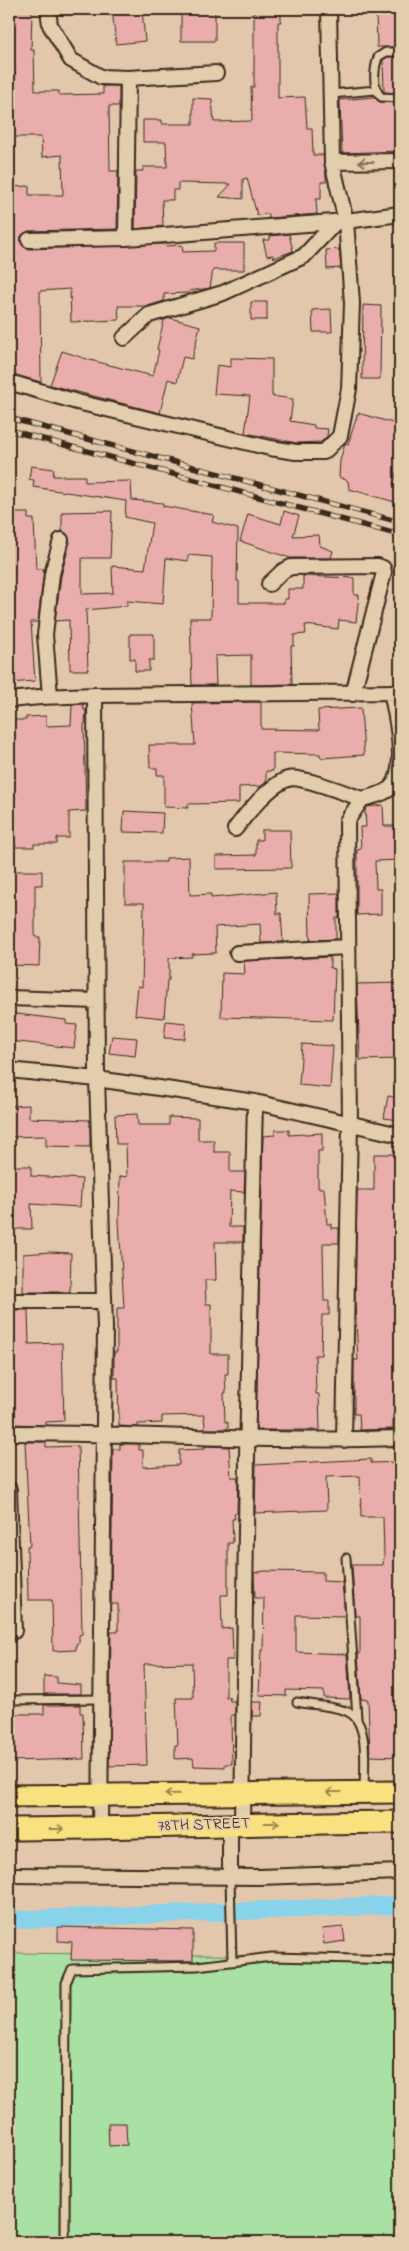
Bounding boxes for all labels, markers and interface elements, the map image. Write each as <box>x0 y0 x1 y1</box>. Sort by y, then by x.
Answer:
one-way arrow <box>358 157 374 167</box>
one-way arrow <box>326 1787 342 1797</box>
one-way arrow <box>164 1789 180 1799</box>
street label: 78TH STREET <box>158 1811 250 1839</box>
one-way arrow <box>264 1818 280 1828</box>
one-way arrow <box>49 1824 65 1834</box>

